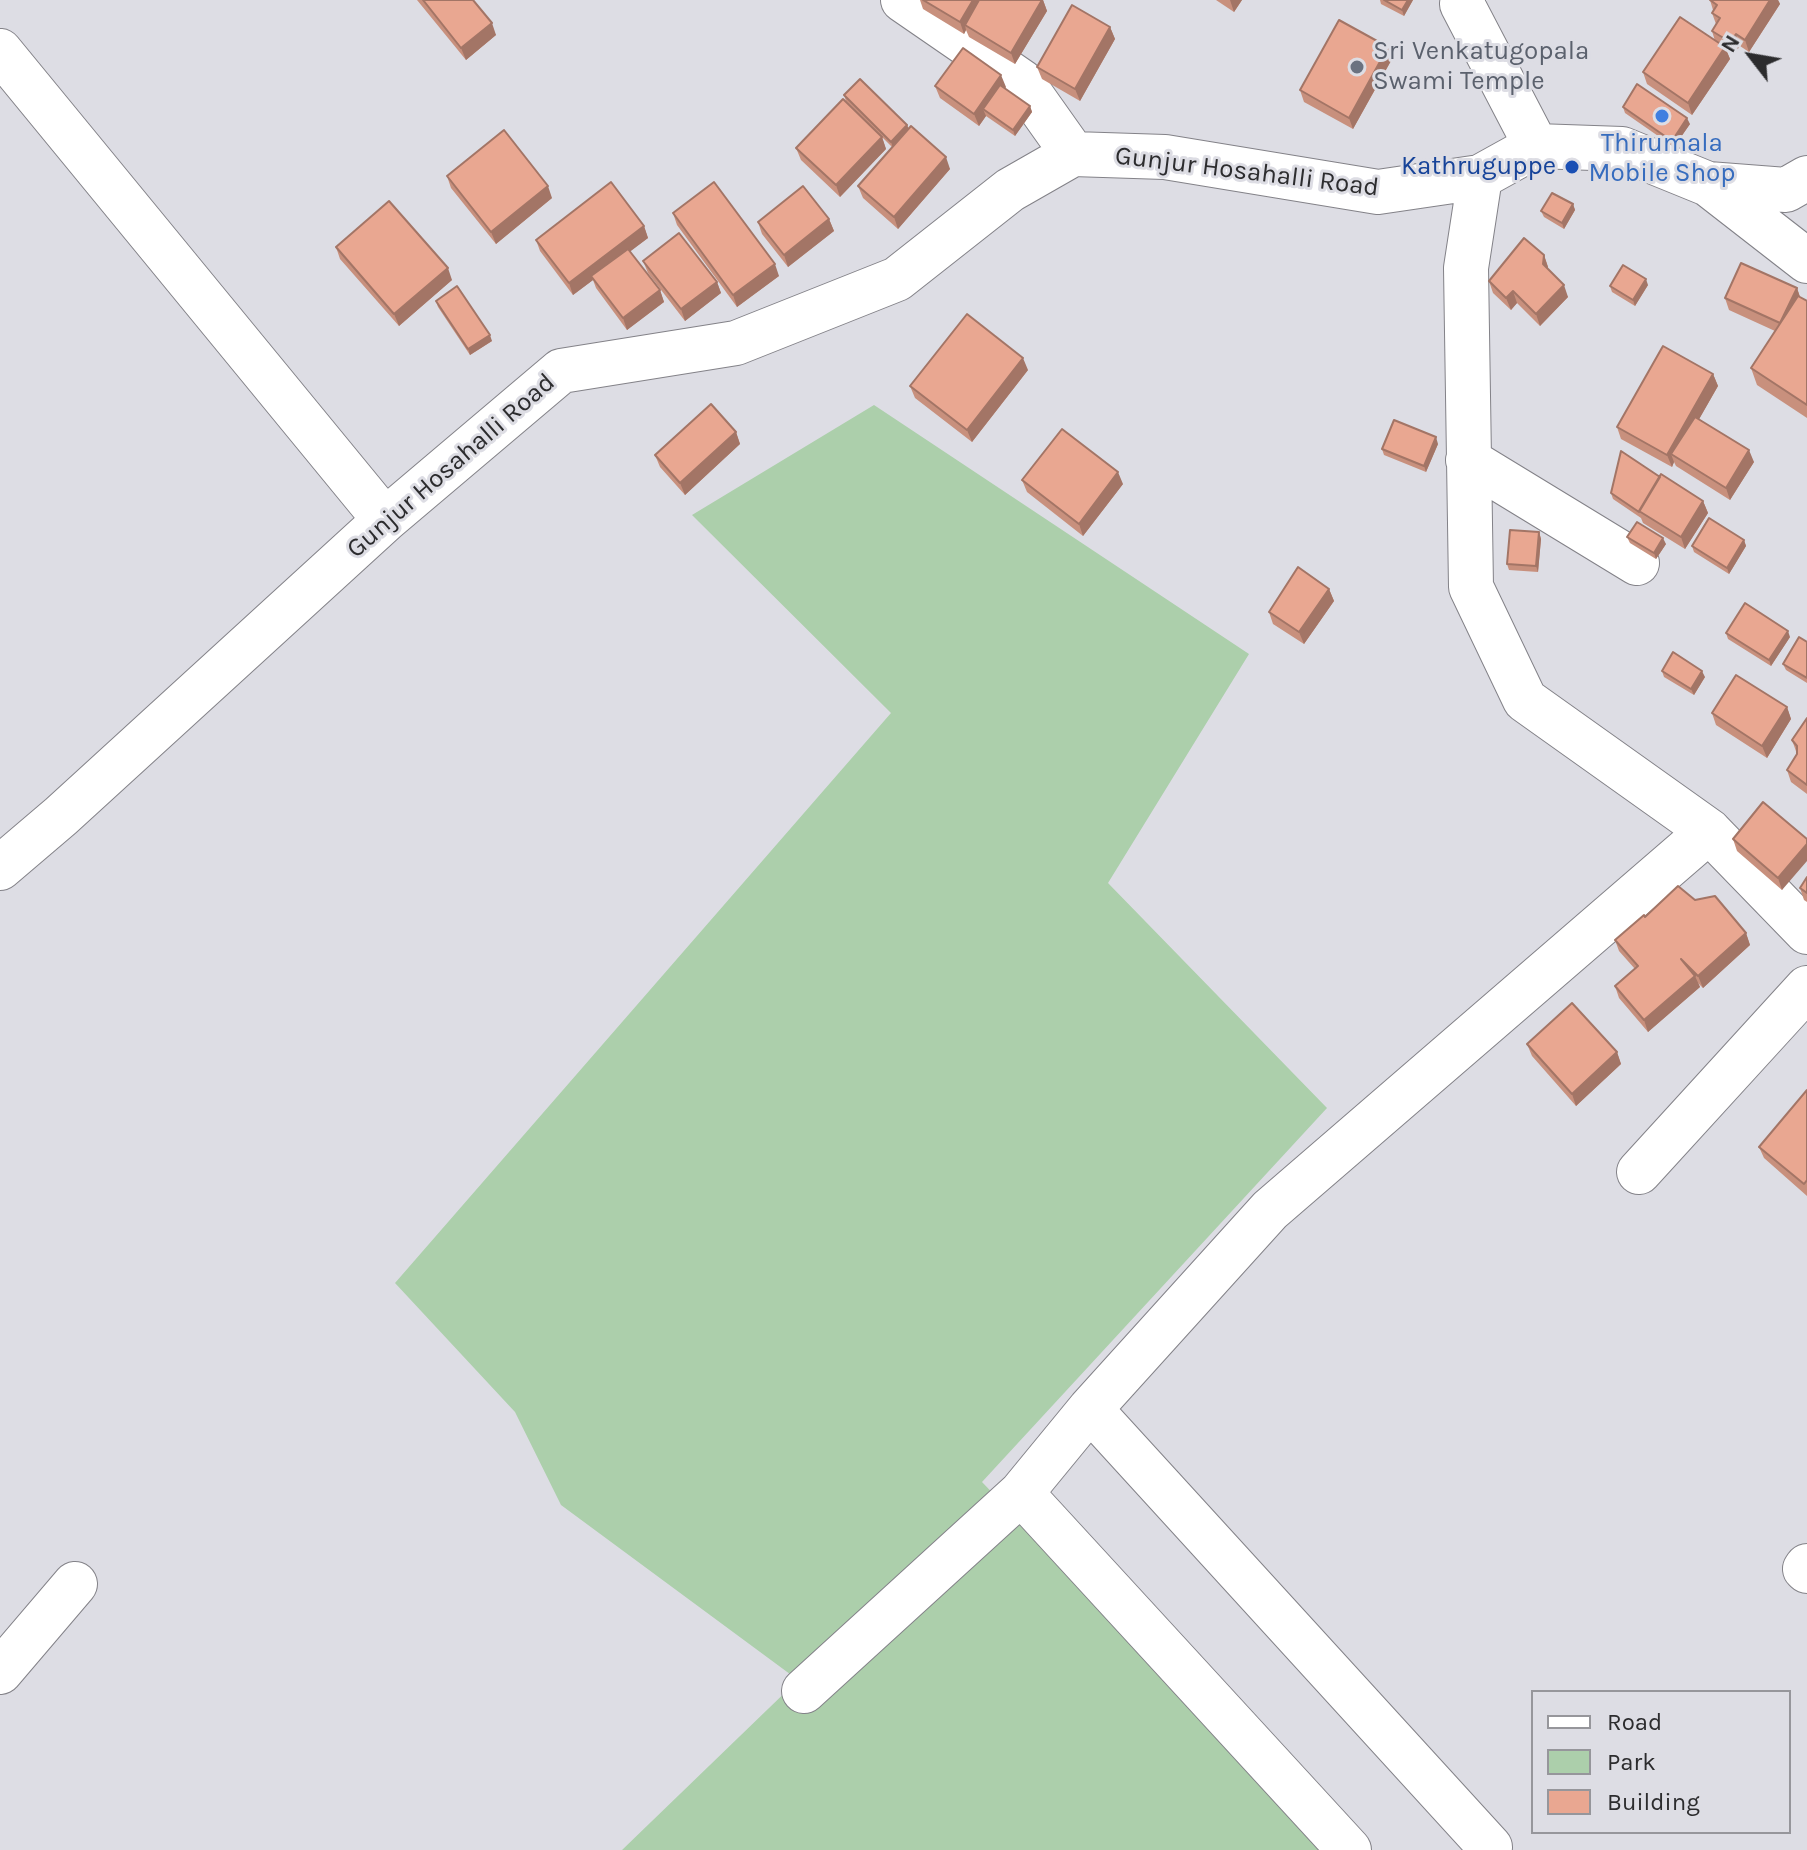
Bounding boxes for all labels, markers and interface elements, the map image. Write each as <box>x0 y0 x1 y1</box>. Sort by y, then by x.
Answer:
north arrow <box>1711 16 1791 96</box>
text: N <box>1715 30 1746 57</box>
place label: Sri Venkatugopala Swami Temple <box>1373 36 1589 98</box>
marker: Sri Venkatugopala Swami Temple <box>1348 58 1366 76</box>
marker: Thirumala Mobile Shop <box>1653 107 1671 125</box>
place label: Thirumala Mobile Shop <box>1588 128 1736 190</box>
street label: Gunjur Hosahalli Road <box>1113 140 1381 204</box>
place label: Kathruguppe <box>1401 151 1556 183</box>
marker: Kathruguppe <box>1563 158 1581 176</box>
street label: Gunjur Hosahalli Road <box>341 367 561 565</box>
legend <box>1531 1690 1791 1834</box>
text: Road <box>1607 1708 1662 1736</box>
text: Park <box>1607 1748 1656 1776</box>
text: Building <box>1607 1788 1700 1816</box>

